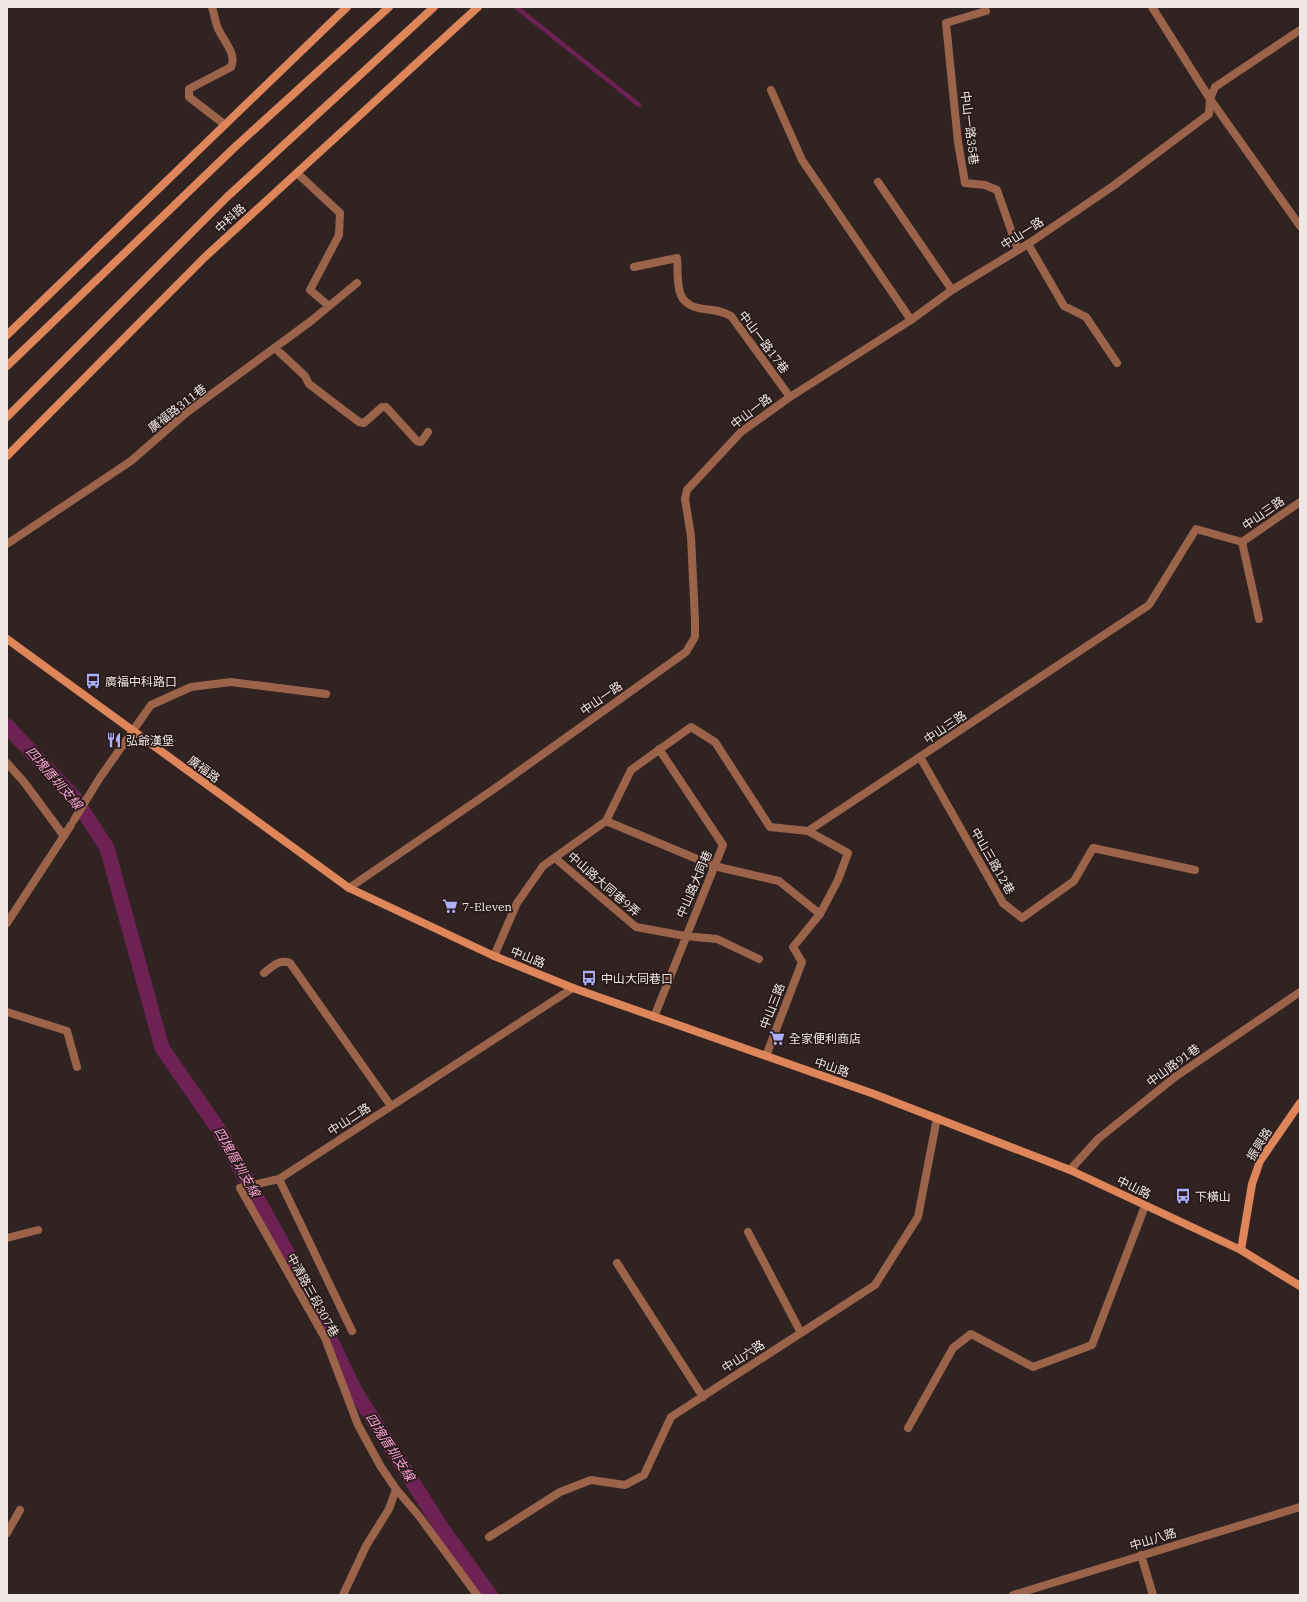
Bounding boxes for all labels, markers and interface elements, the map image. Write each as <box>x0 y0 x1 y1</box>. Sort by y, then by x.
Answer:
street label: 中山一路35巷 <box>958 90 982 166</box>
street label: 中科路 <box>212 200 248 236</box>
street label: 中山一路 <box>998 214 1046 252</box>
street label: 中山一路17巷 <box>736 308 792 376</box>
street label: 廣福路311巷 <box>145 381 209 435</box>
street label: 中山一路 <box>727 390 775 432</box>
street label: 中山三路 <box>1239 493 1287 533</box>
bus stop icon: 廣福中科路口 <box>84 672 102 690</box>
place label: 廣福中科路口 <box>105 674 177 689</box>
street label: 中山一路 <box>577 678 625 718</box>
street label: 中山三路 <box>921 707 969 747</box>
restaurant icon: 弘爺漢堡 <box>105 731 123 749</box>
place label: 弘爺漢堡 <box>126 733 174 748</box>
water label: 四塊厝圳支線 <box>22 743 87 815</box>
street label: 廣福路 <box>185 752 223 786</box>
street label: 中山三路12巷 <box>968 825 1018 897</box>
street label: 中山路大同巷9弄 <box>565 848 643 920</box>
street label: 中山路大同巷 <box>673 848 715 920</box>
supermarket icon: 7-Eleven <box>441 897 459 915</box>
place label: 7-Eleven <box>462 899 512 914</box>
street label: 中山路 <box>508 943 548 971</box>
bus stop icon: 中山大同巷口 <box>580 969 598 987</box>
place label: 中山大同巷口 <box>601 971 673 986</box>
street label: 中山三路 <box>756 981 788 1031</box>
supermarket icon: 全家便利商店 <box>768 1029 786 1047</box>
place label: 全家便利商店 <box>789 1031 861 1046</box>
street label: 中山路91巷 <box>1143 1041 1203 1089</box>
street label: 中山路 <box>813 1054 851 1080</box>
street label: 中山二路 <box>325 1100 373 1138</box>
water label: 四塊厝圳支線 <box>210 1124 265 1202</box>
street label: 振興路 <box>1243 1125 1275 1163</box>
street label: 中山路 <box>1115 1172 1153 1202</box>
bus stop icon: 下橫山 <box>1174 1187 1192 1205</box>
place label: 下橫山 <box>1195 1189 1231 1204</box>
street label: 中清路三段307巷 <box>284 1250 342 1340</box>
street label: 中山六路 <box>719 1337 767 1375</box>
water label: 四塊厝圳支線 <box>362 1410 419 1486</box>
street label: 中山八路 <box>1128 1525 1178 1553</box>

